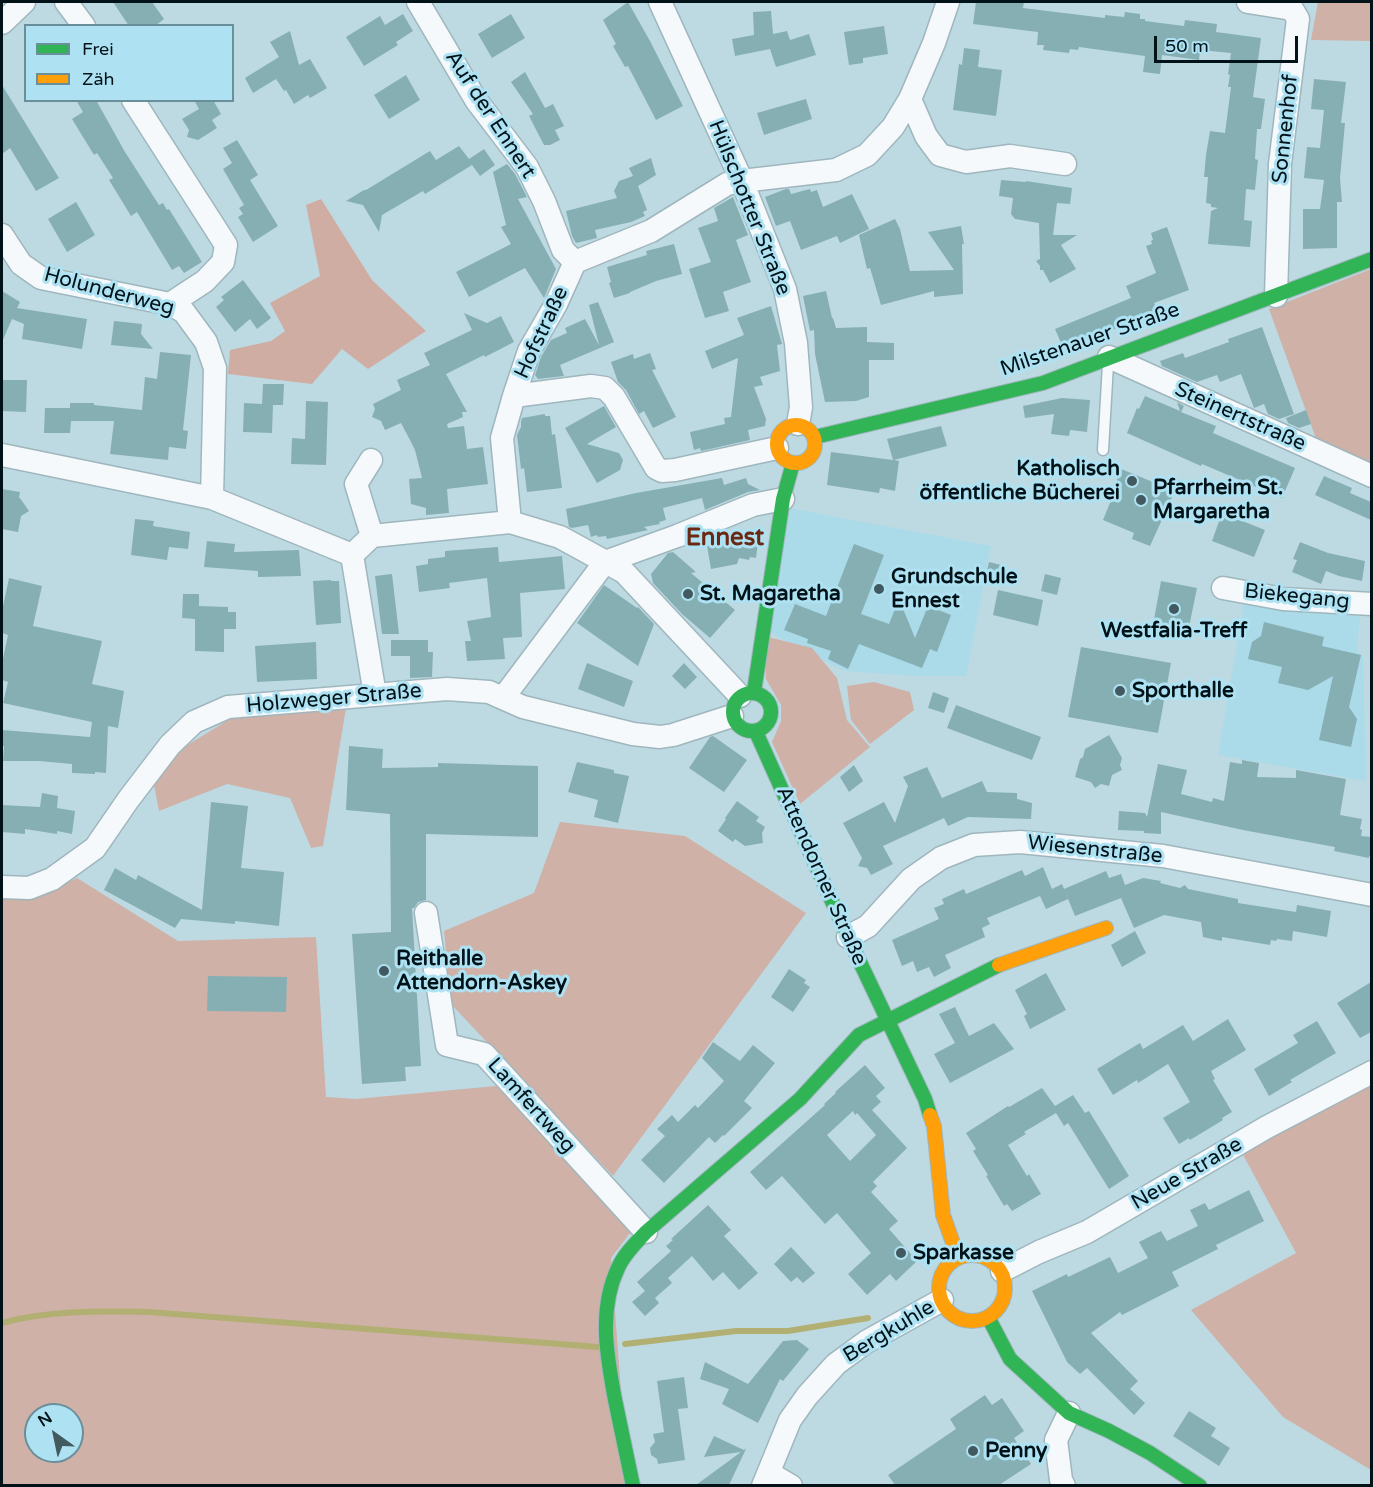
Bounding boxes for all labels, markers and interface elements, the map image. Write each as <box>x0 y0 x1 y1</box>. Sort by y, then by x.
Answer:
legend <box>24 24 234 102</box>
scale bar <box>1157 24 1301 62</box>
text: 50 m <box>1165 35 1209 57</box>
text: Frei <box>82 38 114 60</box>
street label: Auf der Ennert <box>439 46 541 184</box>
text: Zäh <box>82 68 115 90</box>
street label: Sonnenhof <box>1268 73 1304 185</box>
street label: Hülschotter Straße <box>702 117 796 299</box>
street label: Holunderweg <box>41 262 177 322</box>
street label: Hofstraße <box>510 283 574 383</box>
street label: Milstenauer Straße <box>997 297 1183 383</box>
street label: Steinertstraße <box>1171 377 1309 457</box>
place label: Katholisch öffentliche Bücherei <box>920 456 1120 506</box>
marker: Katholisch öffentliche Bücherei <box>1125 474 1139 488</box>
place label: Pfarrheim St. Margaretha <box>1153 475 1283 525</box>
marker: Pfarrheim St. Margaretha <box>1134 493 1148 507</box>
district label: Ennest <box>686 525 764 553</box>
place label: Grundschule Ennest <box>891 564 1018 614</box>
street label: Biekegang <box>1243 579 1351 615</box>
place label: St. Magaretha <box>700 581 841 607</box>
marker: Grundschule Ennest <box>872 582 886 596</box>
marker: St. Magaretha <box>681 587 695 601</box>
marker: Westfalia-Treff <box>1167 602 1181 616</box>
place label: Westfalia-Treff <box>1101 618 1247 644</box>
place label: Sporthalle <box>1132 678 1234 704</box>
street label: Holzweger Straße <box>245 679 423 719</box>
marker: Sporthalle <box>1113 684 1127 698</box>
street label: Attendorner Straße <box>770 783 872 969</box>
street label: Wiesenstraße <box>1026 830 1164 870</box>
place label: Reithalle Attendorn-Askey <box>396 946 567 996</box>
marker: Reithalle Attendorn-Askey <box>377 964 391 978</box>
street label: Lamfertweg <box>482 1053 580 1159</box>
street label: Neue Straße <box>1127 1132 1247 1216</box>
place label: Sparkasse <box>913 1240 1014 1266</box>
marker: Sparkasse <box>894 1246 908 1260</box>
street label: Bergkuhle <box>839 1295 939 1369</box>
north arrow <box>24 1403 84 1463</box>
text: N <box>34 1408 56 1431</box>
place label: Penny <box>985 1438 1047 1464</box>
marker: Penny <box>966 1444 980 1458</box>

